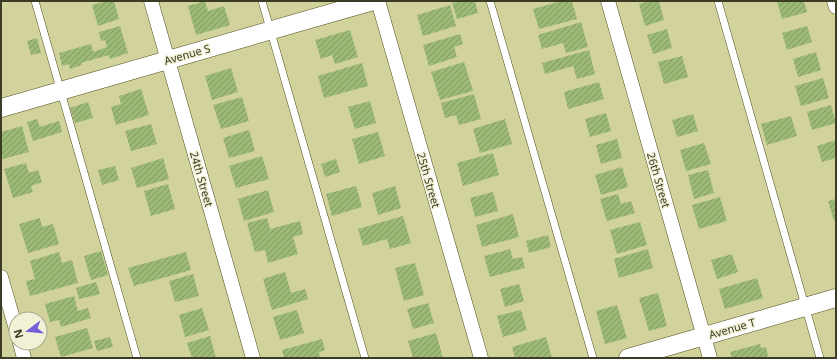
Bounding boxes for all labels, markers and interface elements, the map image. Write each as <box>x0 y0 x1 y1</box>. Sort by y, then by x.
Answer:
street label: Avenue S <box>162 40 212 68</box>
street label: 24th Street <box>187 150 217 208</box>
street label: 25th Street <box>414 151 444 209</box>
street label: 26th Street <box>644 151 674 209</box>
north arrow <box>8 311 48 351</box>
street label: Avenue T <box>707 314 757 342</box>
text: N <box>9 328 26 340</box>

